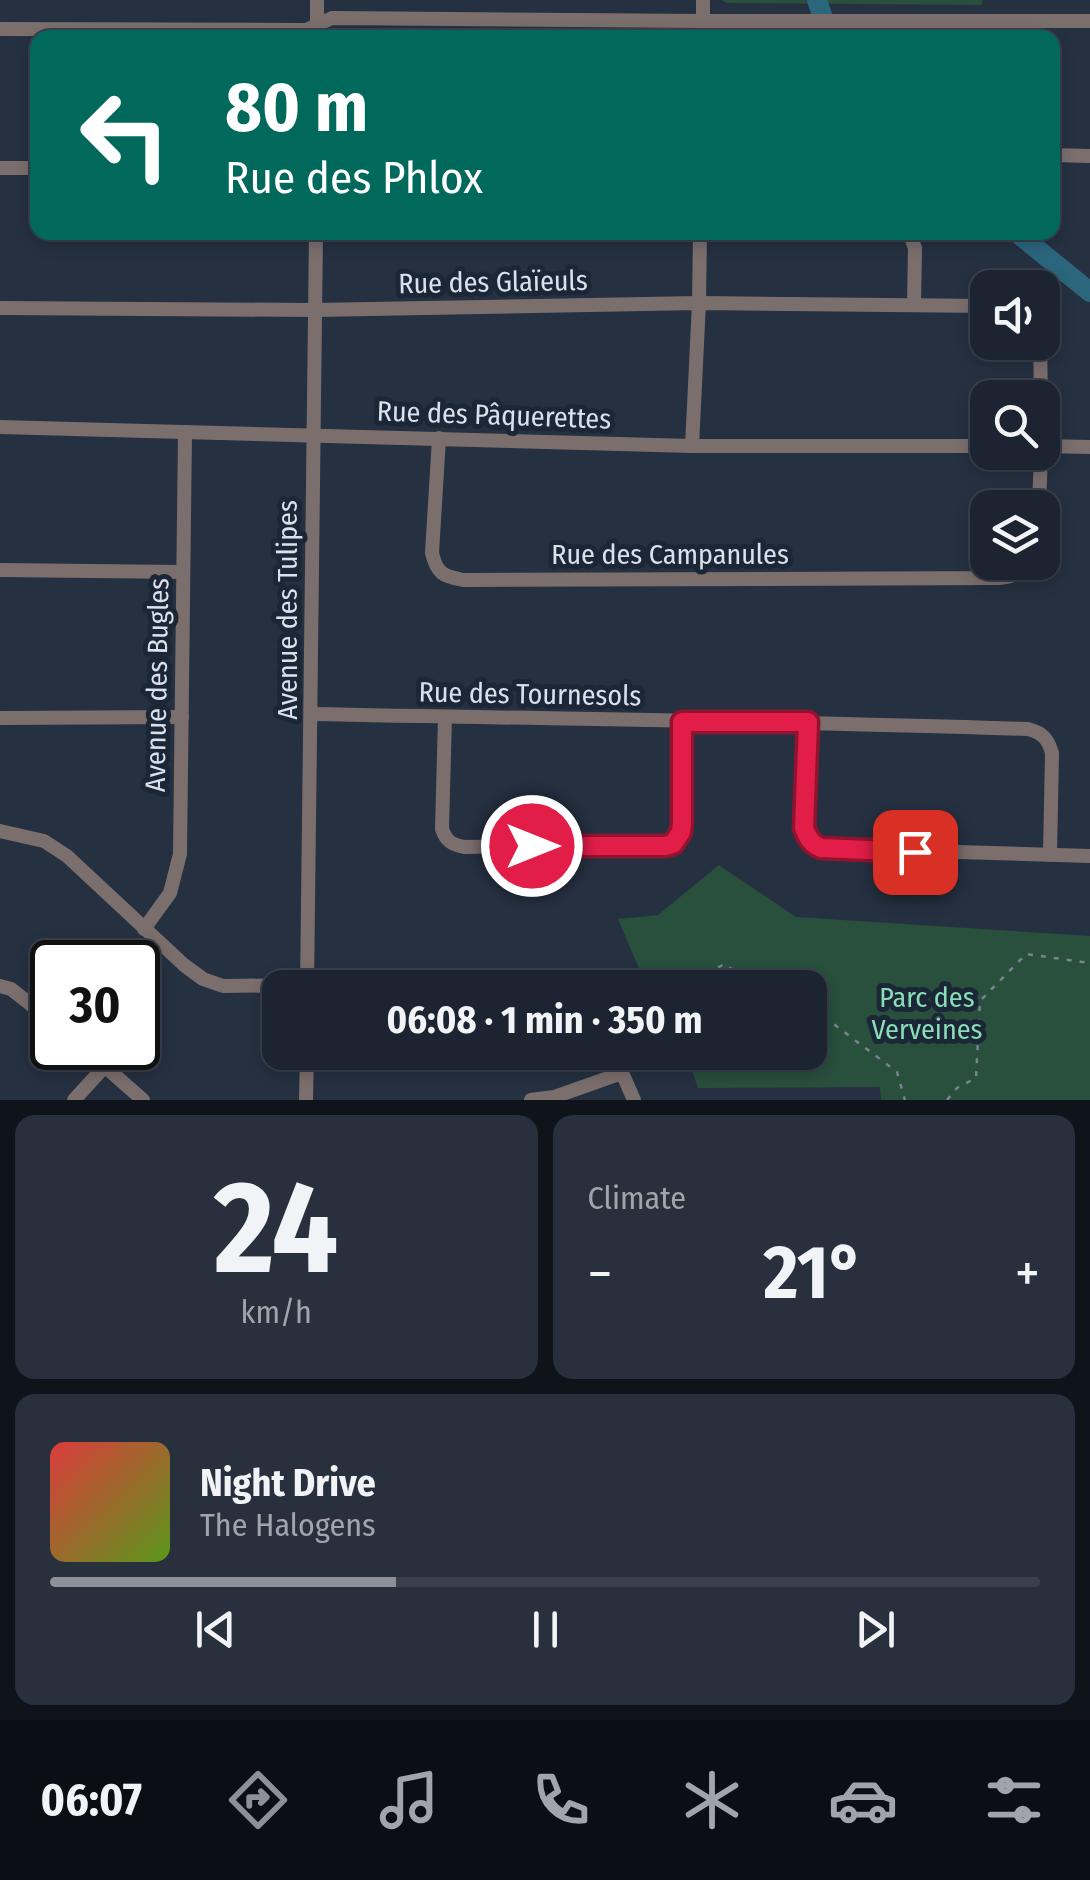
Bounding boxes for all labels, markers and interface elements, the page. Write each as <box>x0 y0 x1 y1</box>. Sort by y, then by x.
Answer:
text: 80 m <box>225 66 368 150</box>
icon: left <box>60 70 190 200</box>
text: Rue des Phlox <box>225 151 483 205</box>
street label: Rue des Glaïeuls <box>398 264 588 300</box>
map controls <box>970 270 1060 580</box>
button: sound <box>970 270 1060 360</box>
button: search <box>970 380 1060 470</box>
street label: Rue des Pâquerettes <box>376 394 612 436</box>
button: layers <box>970 490 1060 580</box>
street label: Avenue des Tulipes <box>271 500 304 720</box>
street label: Rue des Campanules <box>551 538 789 571</box>
street label: Avenue des Bugles <box>139 578 175 792</box>
street label: Rue des Tournesols <box>418 676 642 712</box>
position arrow <box>480 794 584 898</box>
pin <box>873 810 958 895</box>
icon: arrive <box>888 825 943 880</box>
speed limit sign: 30 <box>30 940 160 1070</box>
park label: Parc des Verveines <box>872 981 982 1046</box>
text: 06:08 · 1 min · 350 m <box>386 997 703 1043</box>
text: 24 <box>214 1150 338 1306</box>
text: Climate <box>588 1179 686 1217</box>
text: 21° <box>764 1228 864 1318</box>
text: − <box>588 1241 612 1307</box>
text: + <box>1015 1241 1040 1307</box>
text: km/h <box>241 1293 312 1331</box>
text: Night Drive <box>200 1460 376 1506</box>
text: The Halogens <box>200 1506 376 1544</box>
icon: previous <box>188 1602 243 1657</box>
icon: pause <box>518 1602 573 1657</box>
icon: next <box>848 1602 903 1657</box>
icon: directions <box>223 1765 293 1835</box>
icon: music <box>374 1765 444 1835</box>
icon: phone <box>526 1765 596 1835</box>
icon: climate <box>677 1765 747 1835</box>
icon: car <box>828 1765 898 1835</box>
icon: filters <box>979 1765 1049 1835</box>
text: 06:07 <box>41 1773 142 1827</box>

